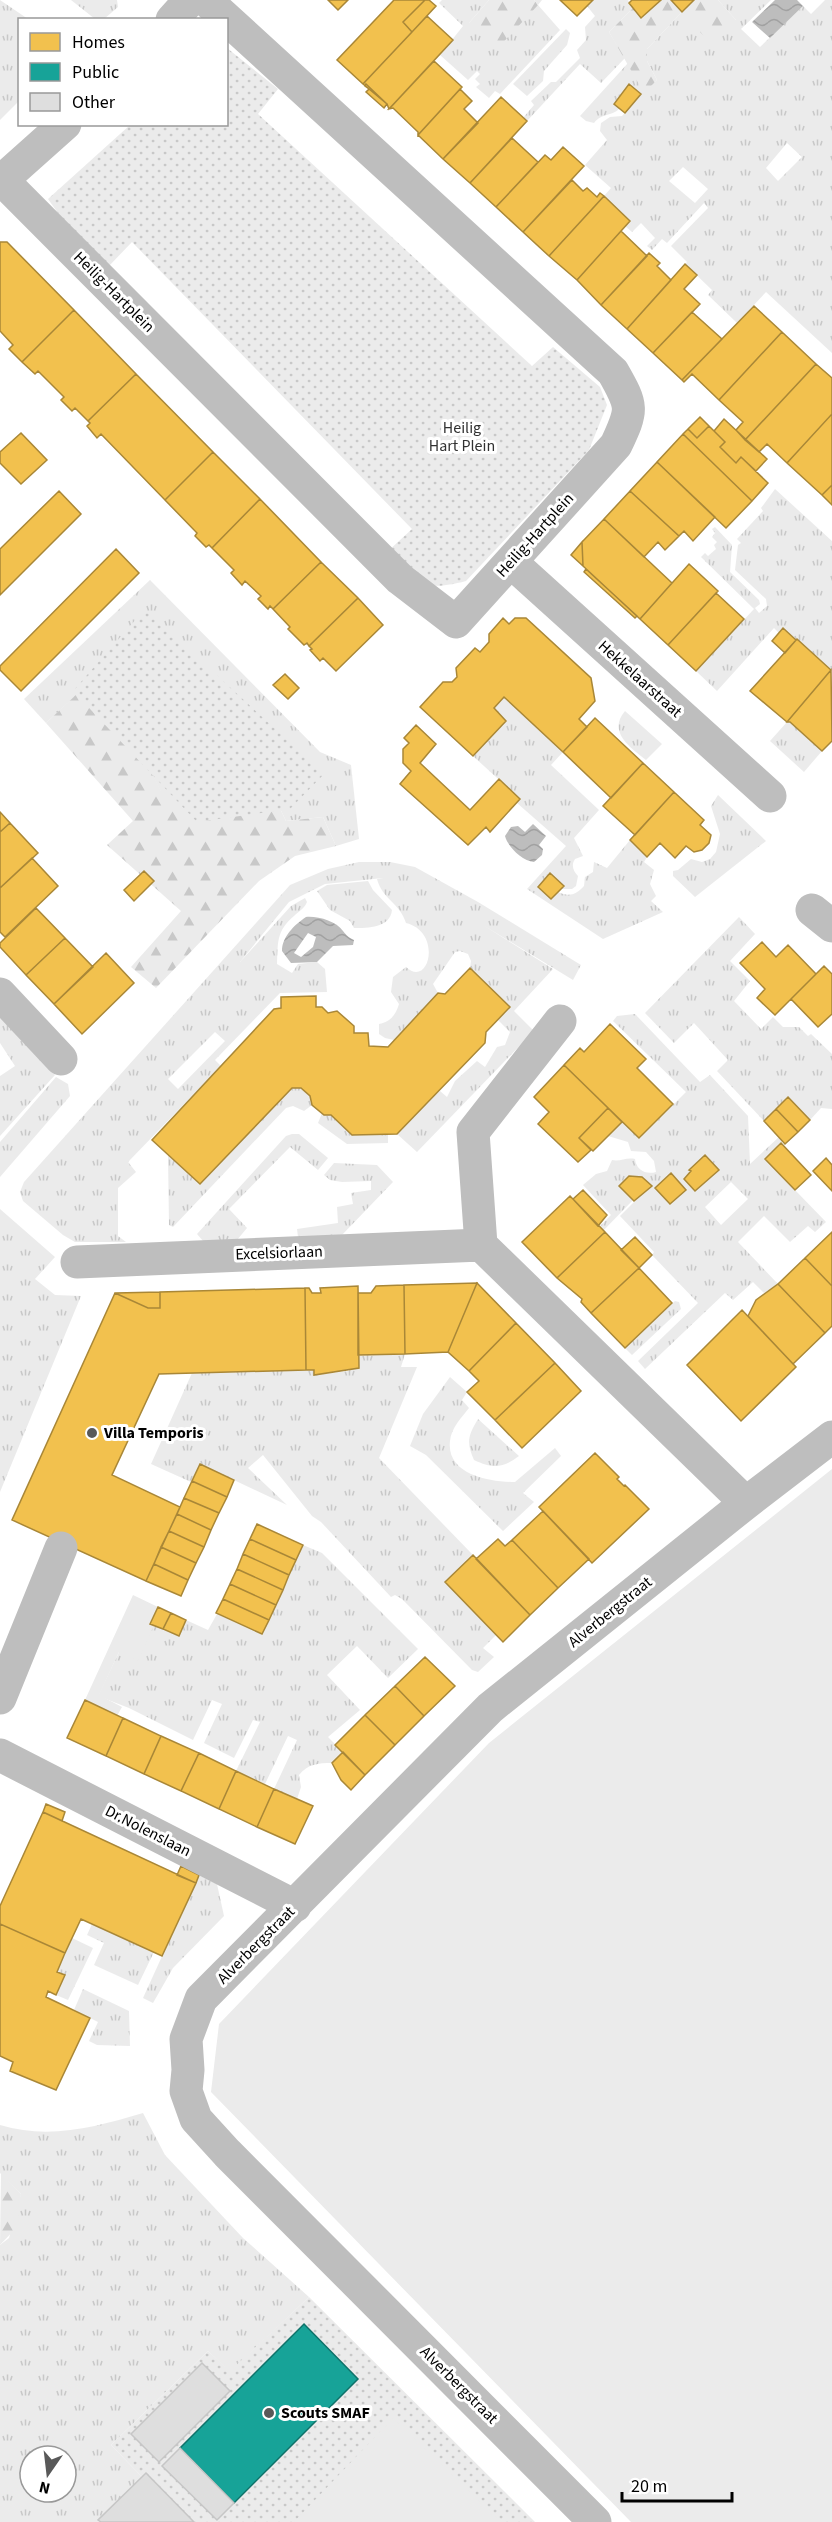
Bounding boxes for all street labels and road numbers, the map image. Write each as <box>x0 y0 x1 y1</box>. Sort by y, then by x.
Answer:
street label: Heilig-Hartplein <box>69 247 159 337</box>
street label: Heilig-Hartplein <box>491 488 579 582</box>
street label: Hekkelaarstraat <box>593 635 687 723</box>
street label: Excelsiorlaan <box>235 1240 323 1266</box>
street label: Alverbergstraat <box>563 1571 657 1653</box>
street label: Dr.Nolenslaan <box>101 1800 195 1862</box>
street label: Alverbergstraat <box>212 1901 300 1989</box>
street label: Alverbergstraat <box>415 2341 503 2429</box>

